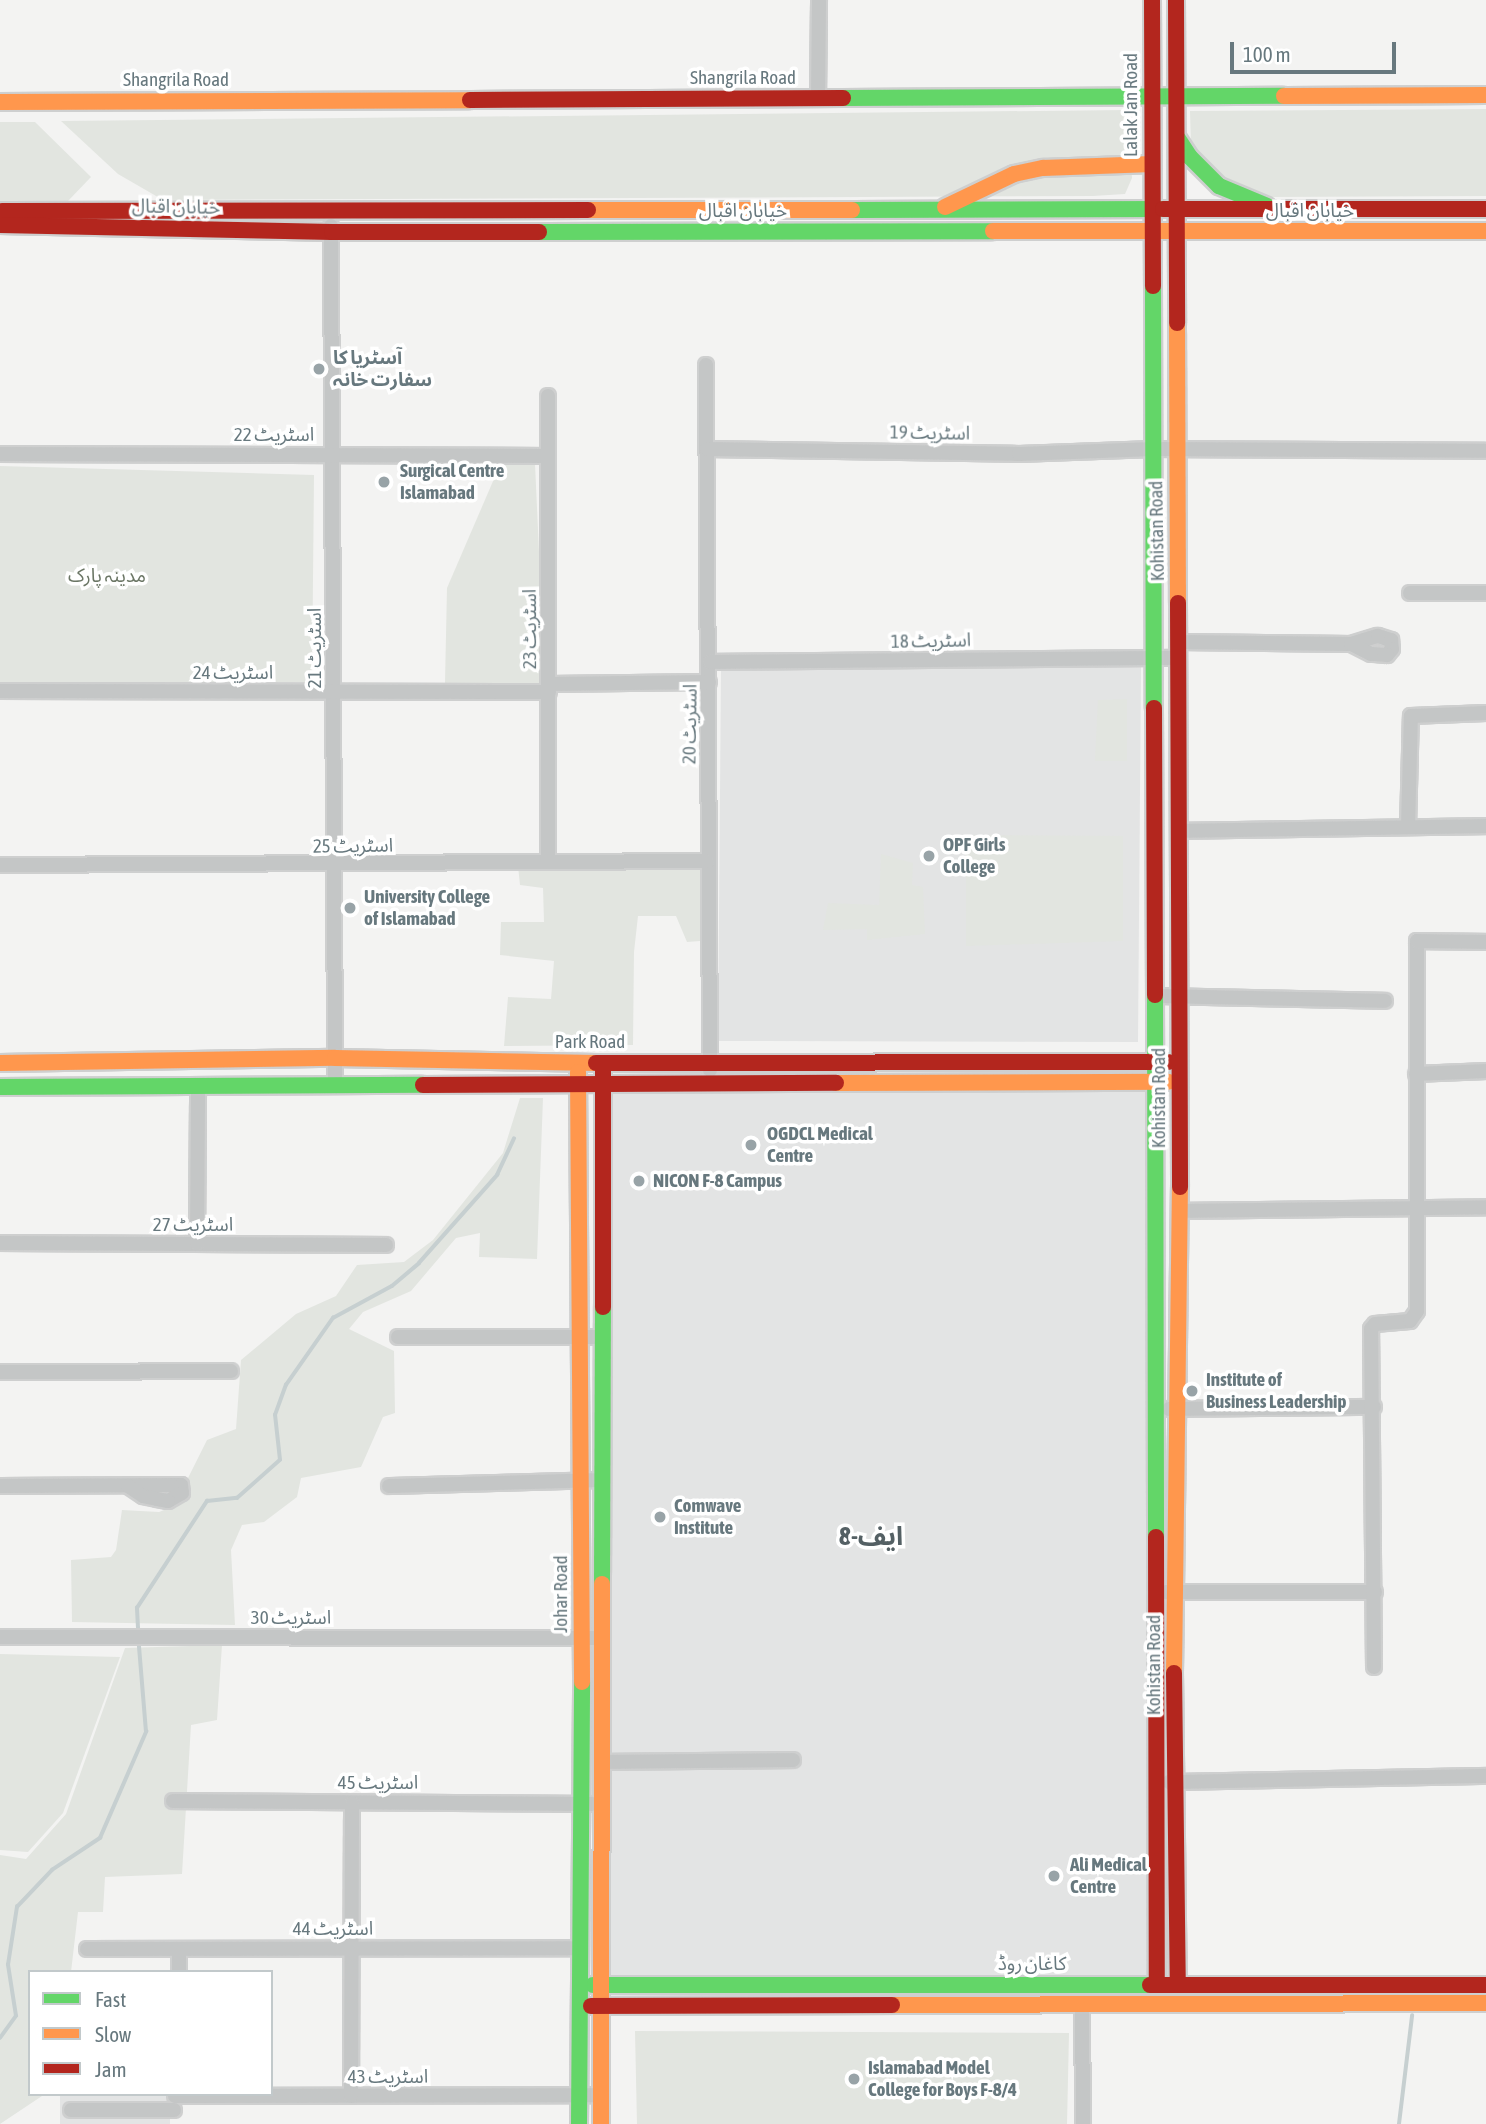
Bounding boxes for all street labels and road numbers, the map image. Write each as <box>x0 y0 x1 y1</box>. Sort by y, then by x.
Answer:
street label: Lalak Jan Road <box>1120 53 1142 157</box>
street label: Shangrila Road <box>690 67 796 89</box>
street label: Shangrila Road <box>123 69 229 91</box>
street label: خیابان اقبال <box>132 195 220 219</box>
street label: خیابان اقبال <box>699 200 787 222</box>
street label: خیابان اقبال <box>1266 200 1354 222</box>
street label: اسٹریٹ 19 <box>890 421 970 445</box>
street label: اسٹریٹ 22 <box>234 424 314 446</box>
street label: Kohistan Road <box>1145 481 1169 581</box>
street label: اسٹریٹ 23 <box>519 589 541 669</box>
street label: اسٹریٹ 21 <box>304 608 326 688</box>
street label: اسٹریٹ 18 <box>891 629 971 653</box>
street label: اسٹریٹ 24 <box>193 662 273 684</box>
street label: اسٹریٹ 20 <box>678 684 702 764</box>
street label: اسٹریٹ 25 <box>313 834 393 858</box>
street label: Park Road <box>555 1031 625 1053</box>
street label: Kohistan Road <box>1148 1048 1170 1148</box>
street label: اسٹریٹ 27 <box>153 1214 233 1236</box>
street label: Johar Road <box>550 1555 572 1633</box>
street label: اسٹریٹ 30 <box>251 1607 331 1629</box>
street label: Kohistan Road <box>1143 1615 1165 1715</box>
street label: اسٹریٹ 45 <box>338 1772 418 1794</box>
street label: اسٹریٹ 44 <box>293 1918 373 1940</box>
street label: کاغان روڈ <box>998 1953 1066 1975</box>
street label: اسٹریٹ 43 <box>348 2066 428 2088</box>

